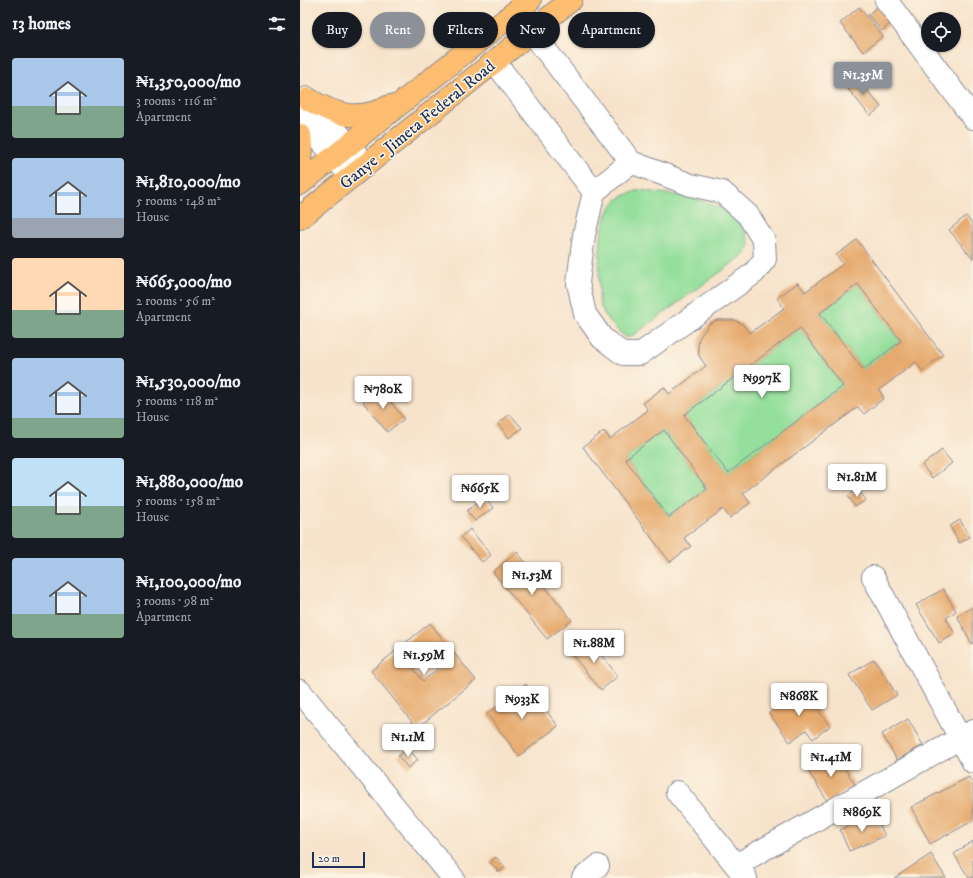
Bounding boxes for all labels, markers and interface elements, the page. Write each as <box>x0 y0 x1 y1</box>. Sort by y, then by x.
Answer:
chip: Buy <box>312 12 362 48</box>
chip: Rent <box>370 12 425 48</box>
chip: Filters <box>433 12 498 48</box>
chip: New <box>506 12 560 48</box>
chip: Apartment <box>568 12 655 48</box>
map controls <box>921 12 961 52</box>
button: locate <box>921 12 961 52</box>
text: 13 homes <box>12 13 71 35</box>
icon: filters <box>266 13 288 35</box>
street label: Ganye - Jimeta Federal Road <box>335 55 500 194</box>
pin: ₦1.35M <box>830 62 896 96</box>
text: ₦1.35M <box>843 67 883 83</box>
text: ₦1,350,000/mo <box>136 71 241 93</box>
icon: home <box>44 74 92 122</box>
text: 3 rooms · 116 m² <box>136 93 217 109</box>
text: Apartment <box>136 109 191 125</box>
text: ₦1,810,000/mo <box>136 171 241 193</box>
icon: home <box>44 174 92 222</box>
text: 5 rooms · 148 m² <box>136 193 221 209</box>
text: House <box>136 209 169 225</box>
text: ₦665,000/mo <box>136 271 232 293</box>
icon: home <box>44 274 92 322</box>
text: 2 rooms · 56 m² <box>136 293 215 309</box>
text: Apartment <box>136 309 191 325</box>
pin: ₦997K <box>734 365 790 399</box>
text: ₦997K <box>743 370 781 386</box>
text: ₦1,530,000/mo <box>136 371 240 393</box>
icon: home <box>44 374 92 422</box>
pin: ₦780K <box>355 376 411 410</box>
text: ₦780K <box>364 381 402 397</box>
text: 5 rooms · 118 m² <box>136 393 218 409</box>
text: House <box>136 409 169 425</box>
pin: ₦1.81M <box>824 464 890 498</box>
text: ₦1.81M <box>837 469 877 485</box>
text: ₦1,880,000/mo <box>136 471 243 493</box>
icon: home <box>44 474 92 522</box>
pin: ₦665K <box>452 475 508 509</box>
text: ₦665K <box>461 480 499 496</box>
text: 5 rooms · 158 m² <box>136 493 220 509</box>
text: House <box>136 509 169 525</box>
pin: ₦1.53M <box>499 562 565 596</box>
text: ₦1.53M <box>512 567 552 583</box>
text: ₦1,100,000/mo <box>136 571 241 593</box>
icon: home <box>44 574 92 622</box>
text: 3 rooms · 98 m² <box>136 593 213 609</box>
text: Apartment <box>136 609 191 625</box>
pin: ₦1.88M <box>561 630 627 664</box>
text: ₦1.88M <box>573 635 615 651</box>
pin: ₦1.59M <box>391 642 457 676</box>
text: ₦1.59M <box>403 647 445 663</box>
pin: ₦868K <box>771 683 827 717</box>
pin: ₦933K <box>494 686 550 720</box>
text: ₦868K <box>780 688 818 704</box>
text: ₦933K <box>505 691 539 707</box>
pin: ₦1.1M <box>380 724 436 758</box>
text: ₦1.1M <box>391 729 425 745</box>
pin: ₦1.41M <box>798 744 864 778</box>
text: ₦1.41M <box>810 749 852 765</box>
pin: ₦869K <box>834 799 890 833</box>
text: ₦869K <box>843 804 881 820</box>
scale bar <box>312 850 365 869</box>
text: 20 m <box>318 852 340 866</box>

